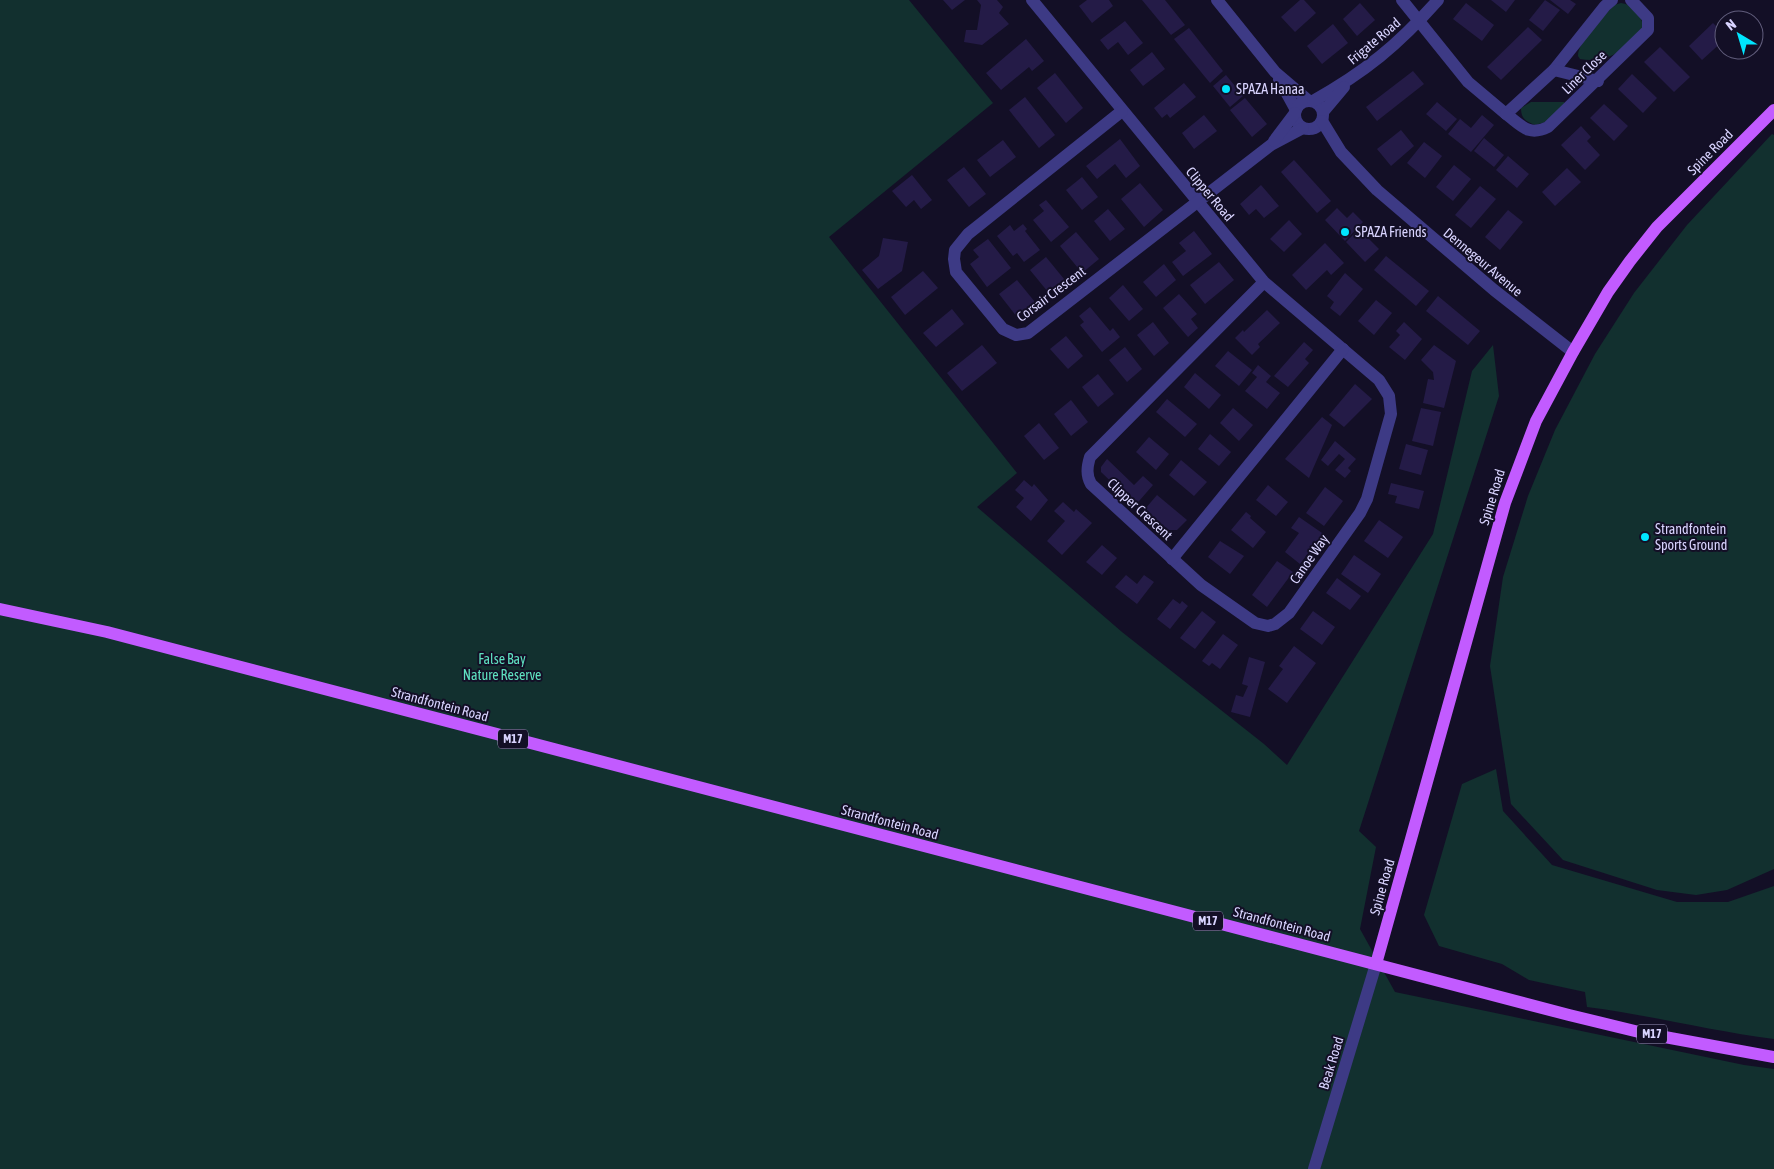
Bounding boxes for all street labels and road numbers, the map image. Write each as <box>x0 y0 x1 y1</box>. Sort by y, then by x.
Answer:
street label: Frigate Road <box>1344 14 1404 68</box>
street label: Liner Close <box>1558 47 1610 97</box>
street label: Spine Road <box>1684 126 1736 178</box>
street label: Clipper Road <box>1183 164 1237 224</box>
street label: Dennegeur Avenue <box>1440 224 1526 300</box>
street label: Corsair Crescent <box>1014 263 1088 325</box>
street label: Spine Road <box>1476 467 1508 527</box>
street label: Clipper Crescent <box>1104 475 1176 543</box>
street label: Canoe Way <box>1286 531 1332 587</box>
street label: Strandfontein Road <box>390 683 490 725</box>
road number: M17 <box>498 730 528 749</box>
street label: Strandfontein Road <box>840 801 940 843</box>
street label: Spine Road <box>1366 857 1398 917</box>
street label: Strandfontein Road <box>1232 903 1332 945</box>
road number: M17 <box>1193 911 1223 930</box>
road number: M17 <box>1637 1024 1667 1044</box>
street label: Beak Road <box>1315 1035 1347 1091</box>

